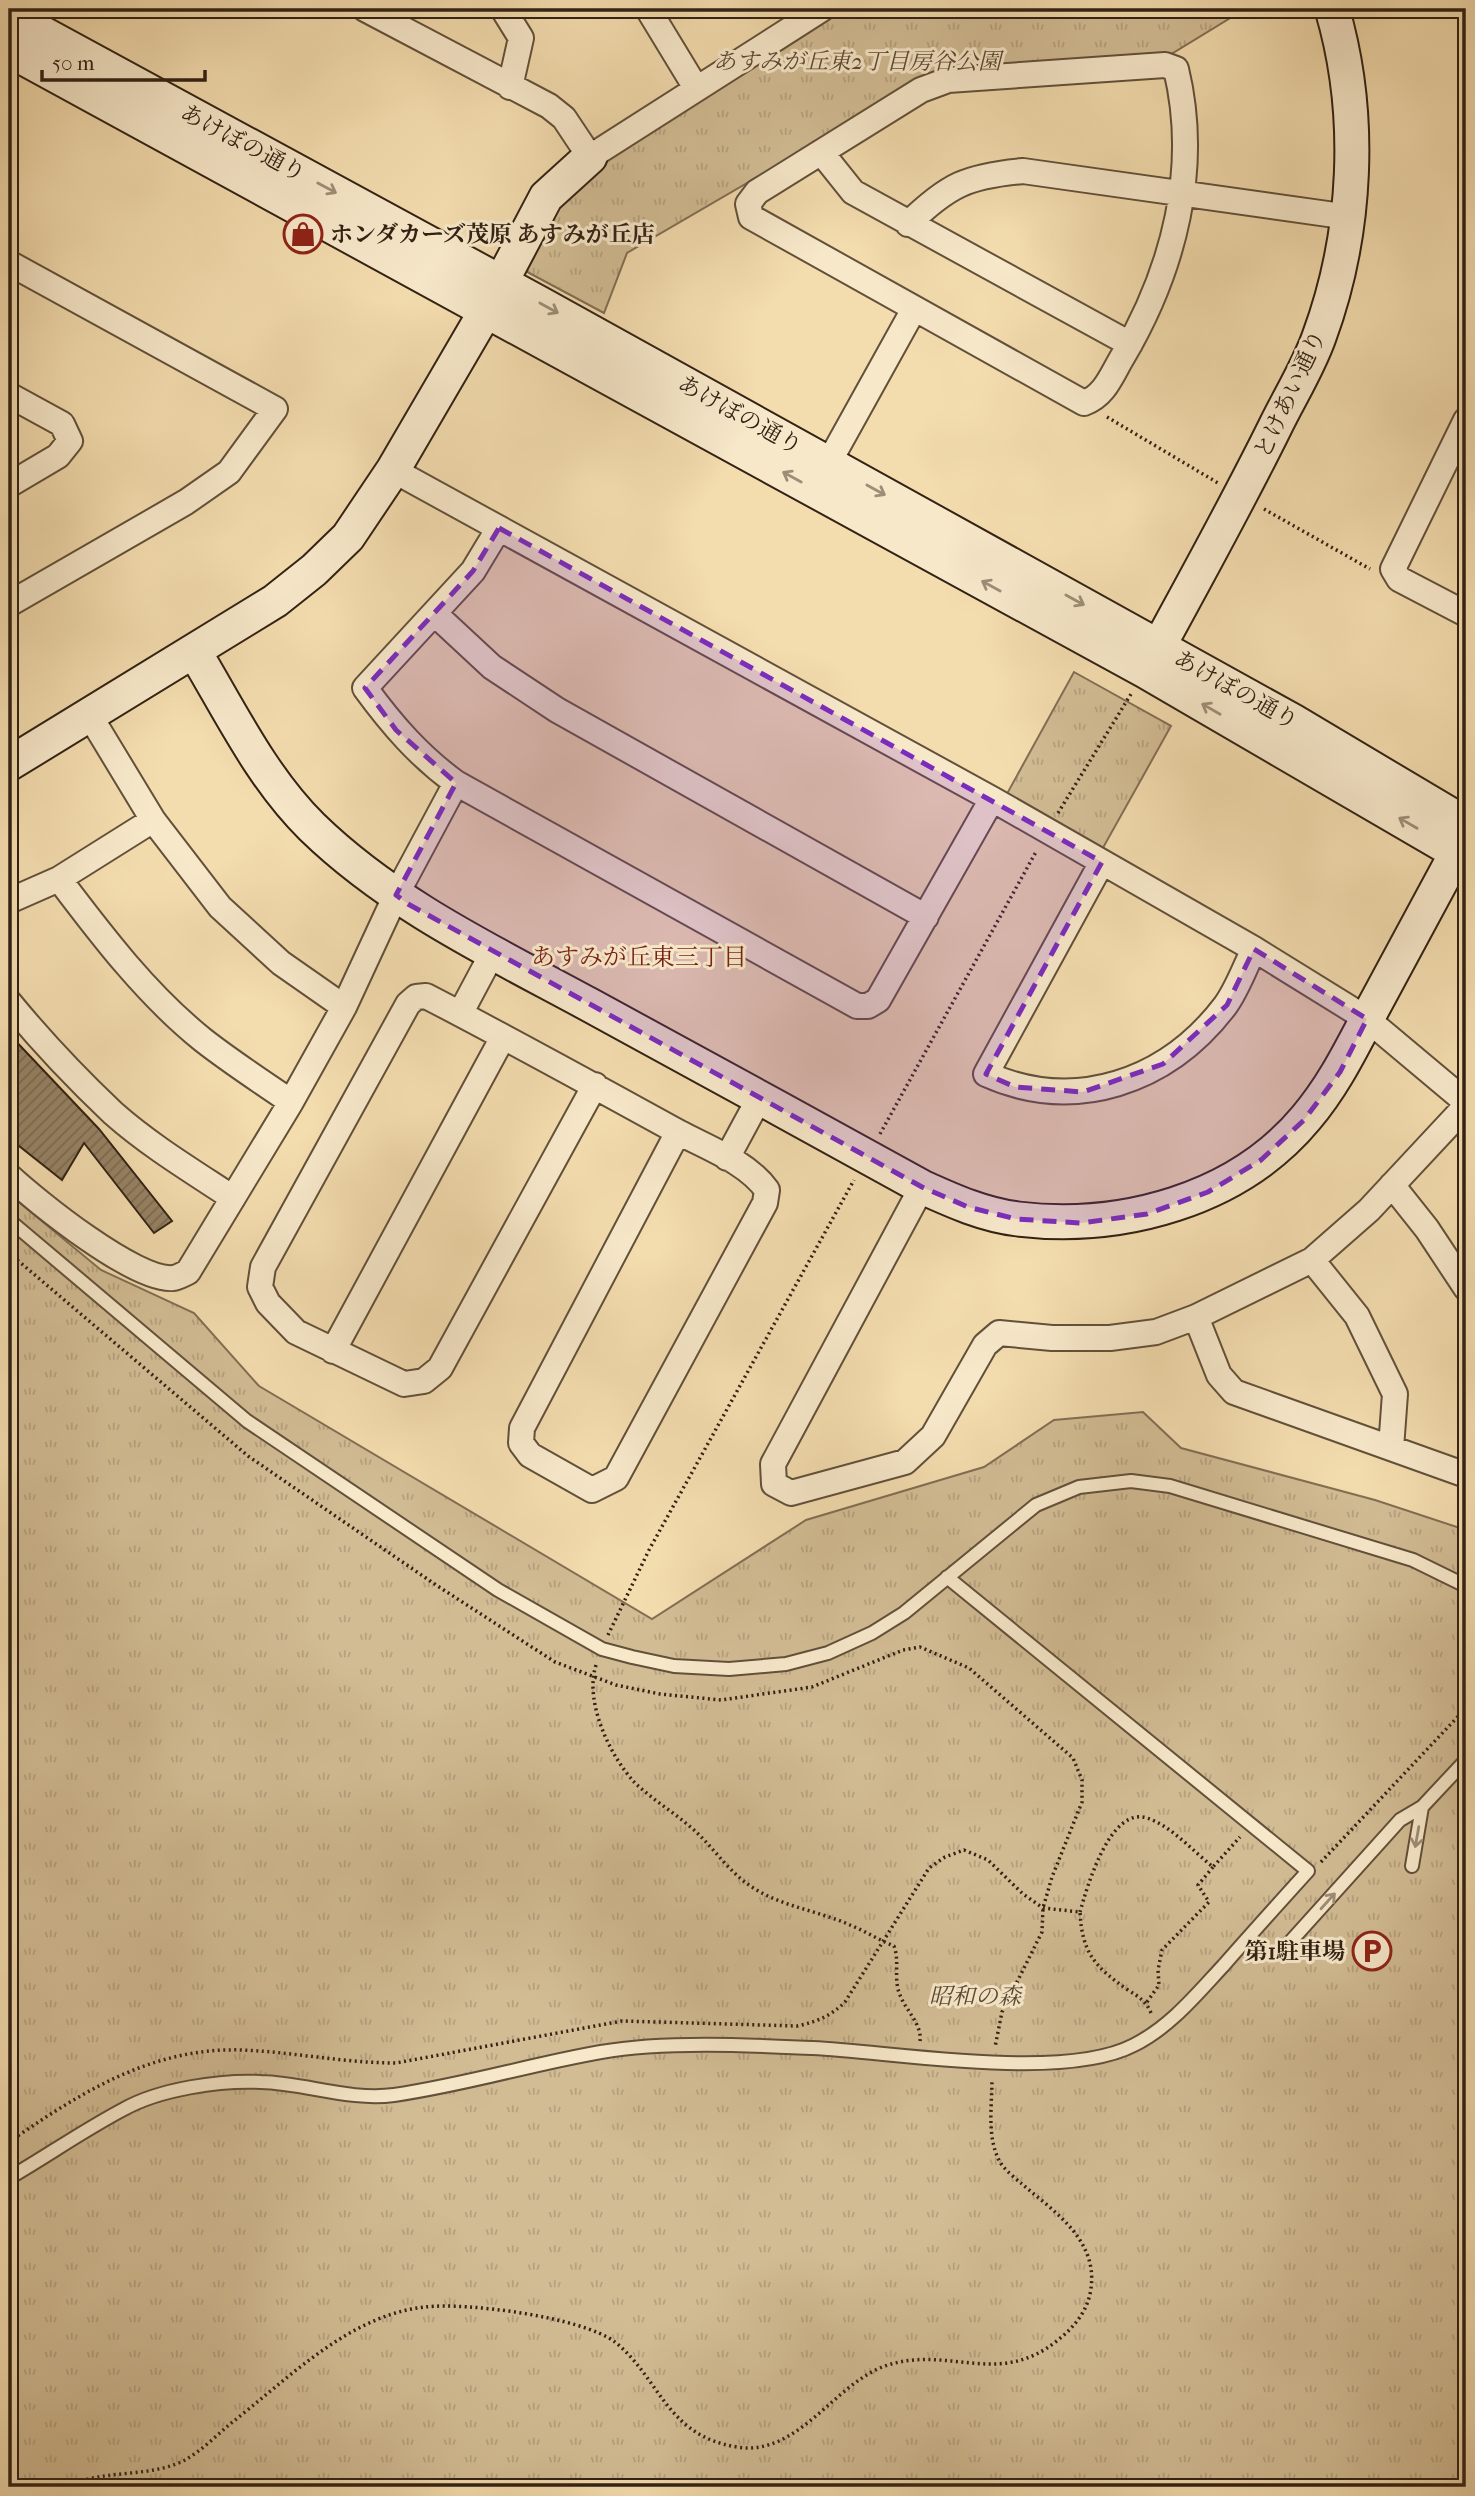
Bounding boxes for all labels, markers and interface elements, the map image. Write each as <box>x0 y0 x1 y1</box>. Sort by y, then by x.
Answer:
scale bar <box>42 38 205 82</box>
park label: あすみが丘東2丁目房谷公園 <box>713 48 1005 75</box>
text: 50 m <box>52 51 95 75</box>
street label: あけぼの通り <box>176 99 310 187</box>
one-way arrow <box>316 182 337 195</box>
shop icon: ホンダカーズ茂原 あすみが丘店 <box>282 213 324 255</box>
place label: ホンダカーズ茂原 あすみが丘店 <box>330 221 655 248</box>
one-way arrow <box>538 302 558 316</box>
street label: とけあい通り <box>1249 326 1331 462</box>
street label: あけぼの通り <box>673 370 807 460</box>
one-way arrow <box>782 470 802 484</box>
one-way arrow <box>865 484 886 497</box>
one-way arrow <box>981 579 1002 592</box>
one-way arrow <box>1064 594 1085 607</box>
street label: あけぼの通り <box>1169 645 1303 735</box>
one-way arrow <box>1201 702 1221 716</box>
one-way arrow <box>1398 816 1418 830</box>
district label: あすみが丘東三丁目 <box>531 943 747 971</box>
one-way arrow <box>1410 1825 1423 1848</box>
one-way arrow <box>1319 1893 1336 1910</box>
parking icon: 第1駐車場 <box>1351 1930 1393 1972</box>
place label: 第1駐車場 <box>1245 1938 1345 1965</box>
park label: 昭和の森 <box>929 1983 1023 2010</box>

